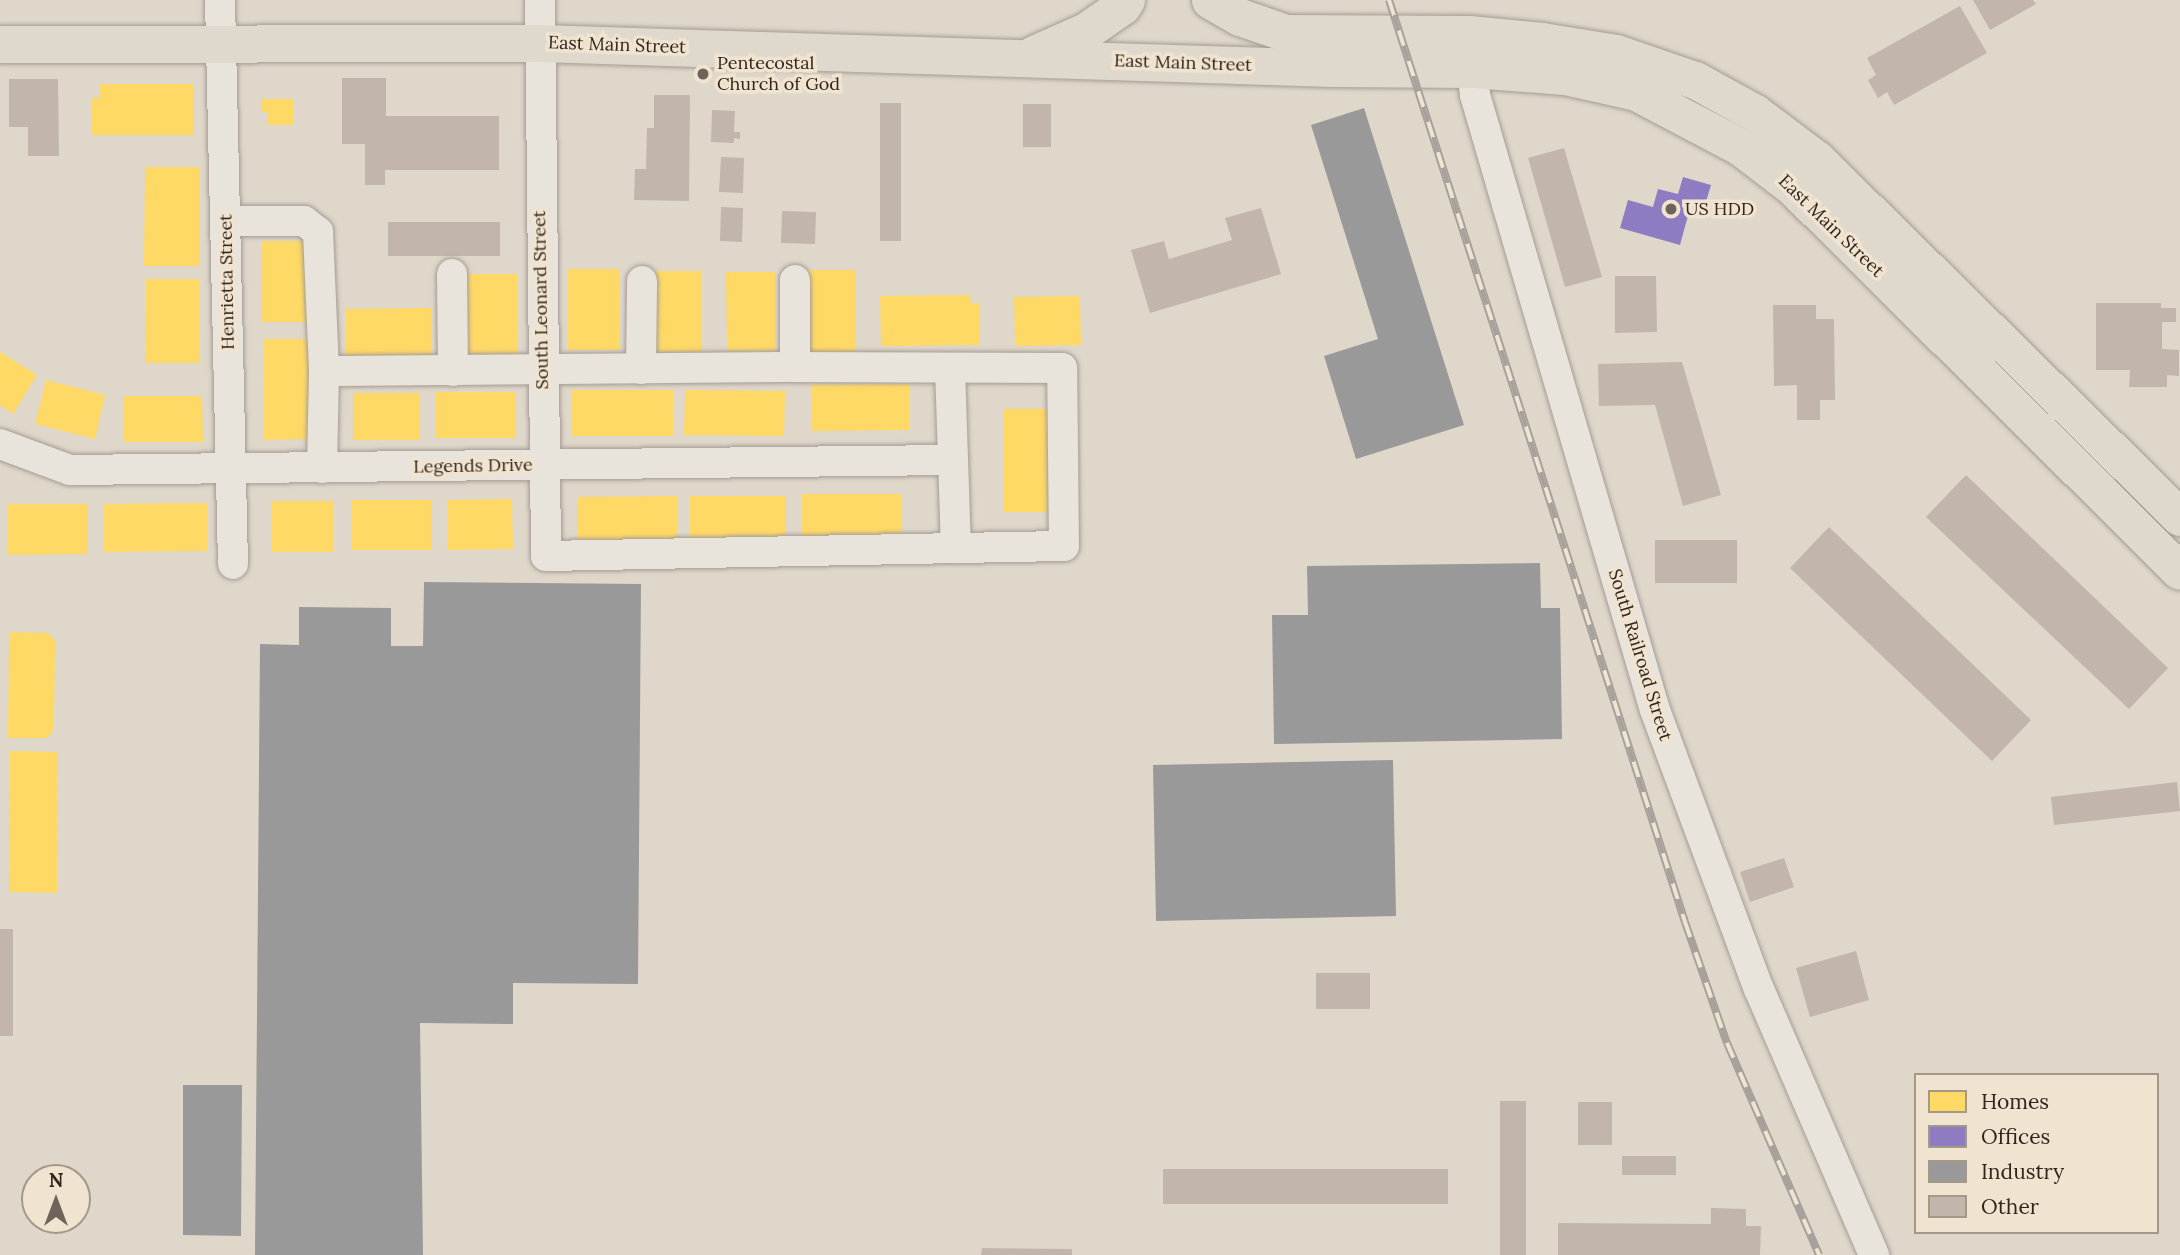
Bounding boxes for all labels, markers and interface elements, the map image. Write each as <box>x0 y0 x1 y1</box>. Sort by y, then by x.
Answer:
street label: East Main Street <box>548 32 686 58</box>
street label: East Main Street <box>1114 50 1252 76</box>
place label: Pentecostal Church of God <box>717 53 840 96</box>
marker: Pentecostal Church of God <box>695 66 711 82</box>
street label: East Main Street <box>1774 170 1888 282</box>
place label: US HDD <box>1685 198 1754 220</box>
marker: US HDD <box>1663 201 1679 217</box>
street label: South Leonard Street <box>529 210 553 390</box>
street label: Henrietta Street <box>215 214 239 350</box>
street label: Legends Drive <box>413 454 533 478</box>
street label: South Railroad Street <box>1604 566 1676 744</box>
legend <box>1914 1073 2159 1234</box>
text: Homes <box>1981 1088 2049 1115</box>
text: Offices <box>1981 1123 2050 1150</box>
text: Industry <box>1981 1158 2064 1185</box>
north arrow <box>21 1164 91 1234</box>
text: N <box>49 1168 63 1192</box>
text: Other <box>1981 1193 2039 1220</box>

